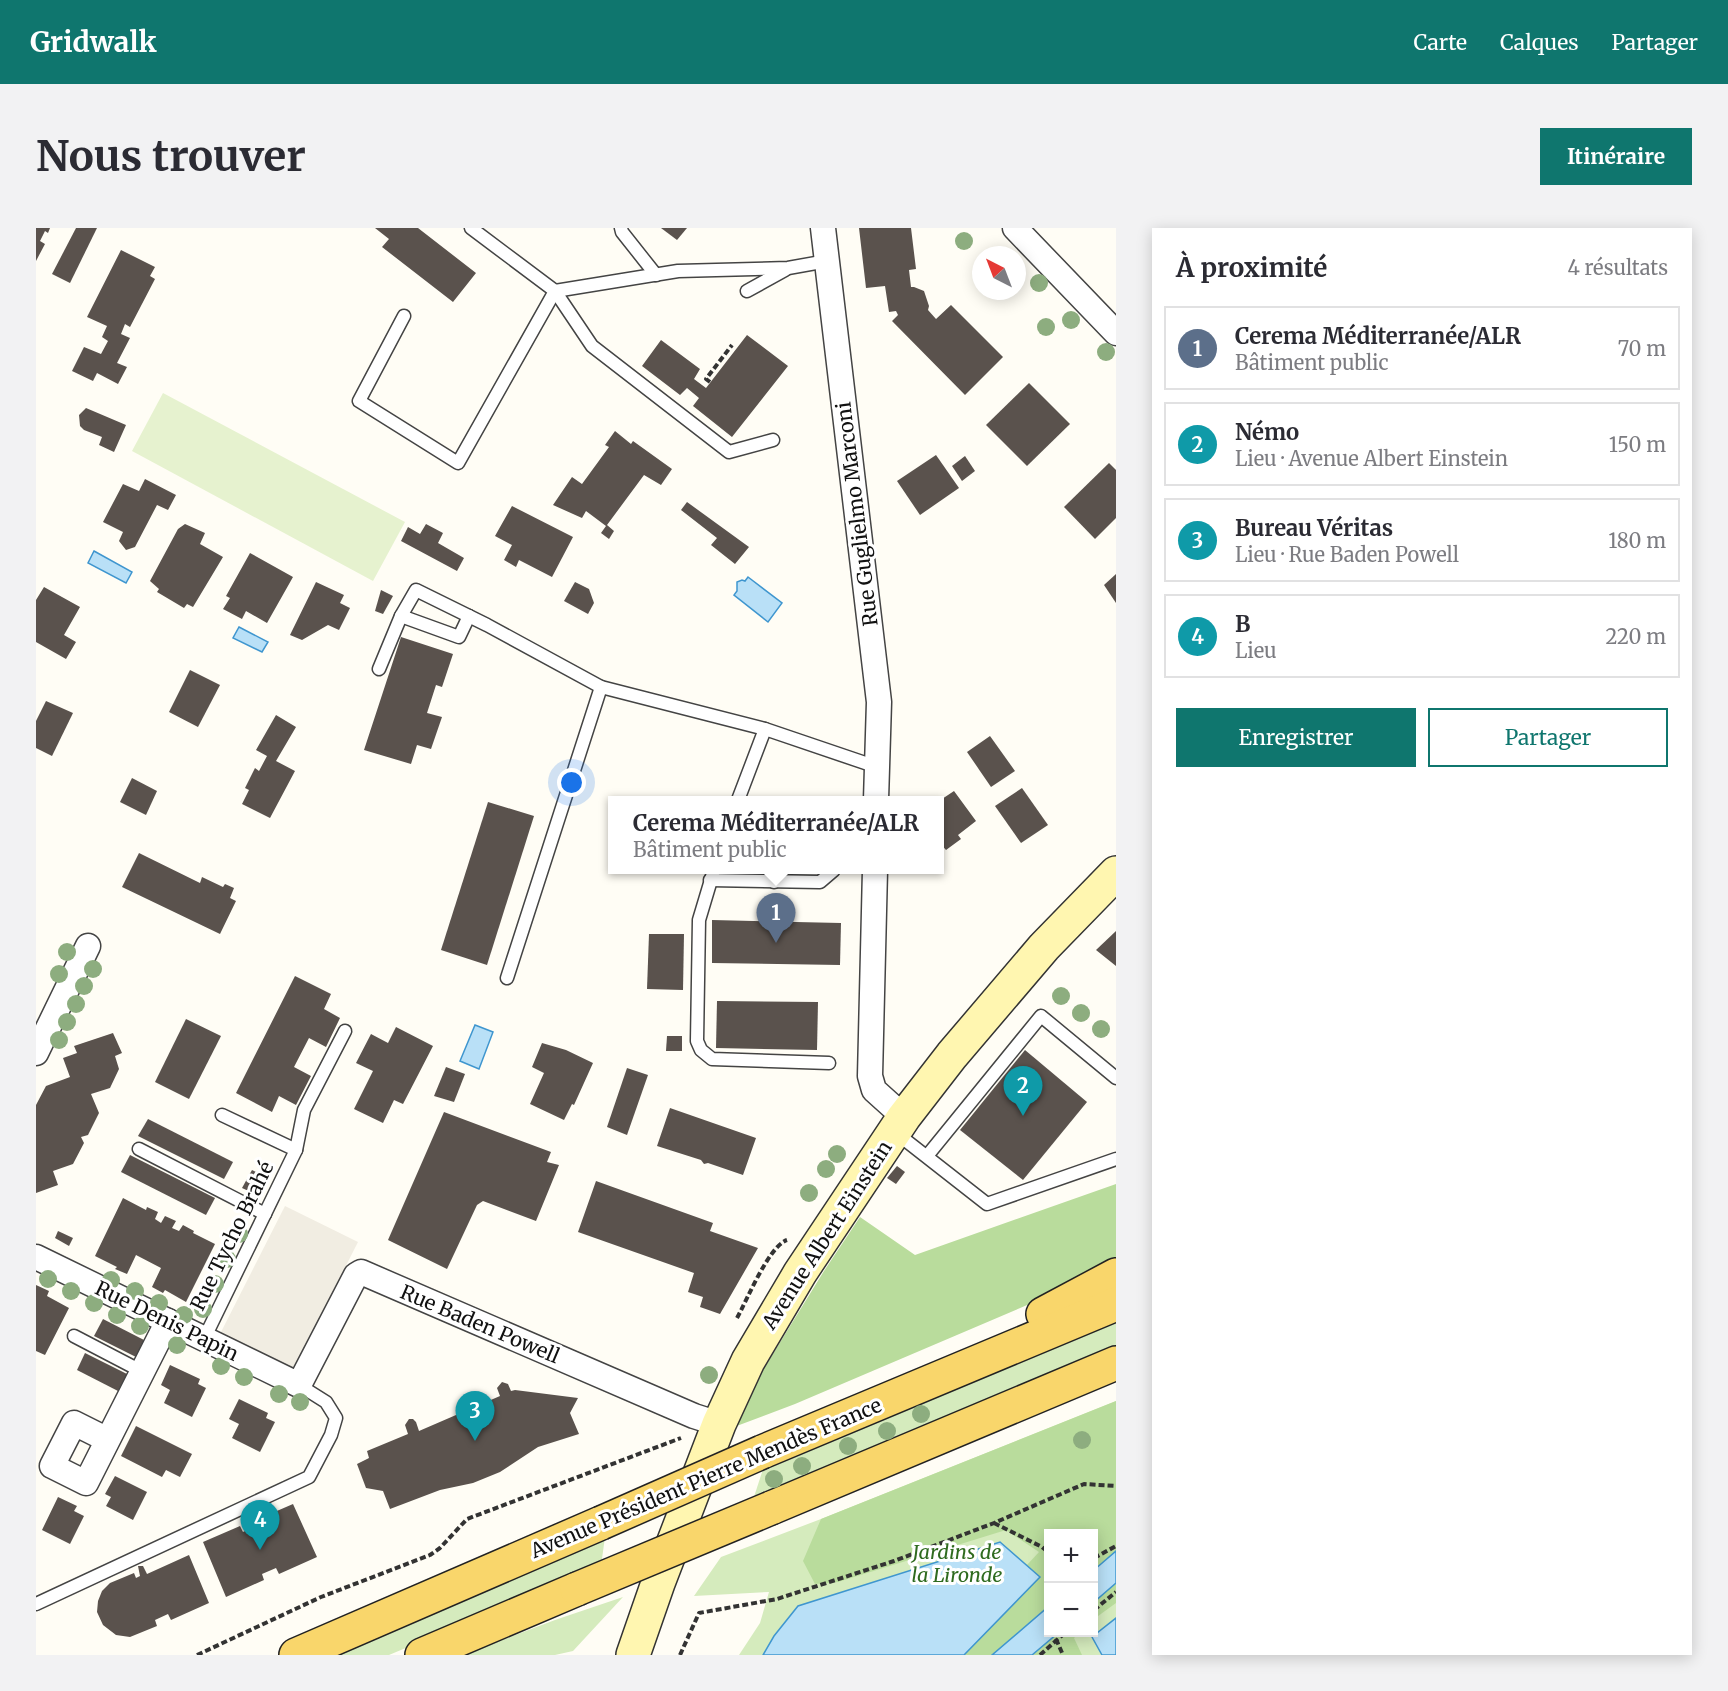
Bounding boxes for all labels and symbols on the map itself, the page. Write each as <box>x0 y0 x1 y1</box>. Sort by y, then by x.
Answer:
north arrow <box>972 246 1026 300</box>
street label: Rue Guglielmo Marconi <box>830 401 883 628</box>
your location <box>557 768 586 797</box>
pin: 1 <box>756 894 796 943</box>
pin: 2 <box>1004 1066 1042 1116</box>
street label: Avenue Albert Einstein <box>756 1136 897 1334</box>
street label: Rue Tycho Brahé <box>185 1157 278 1314</box>
street label: Rue Denis Papin <box>91 1275 243 1366</box>
street label: Rue Baden Powell <box>397 1279 564 1368</box>
pin: 3 <box>456 1392 494 1441</box>
street label: Avenue Président Pierre Mendès France <box>526 1392 885 1563</box>
pin: 4 <box>240 1500 280 1550</box>
park label: Jardins de la Lironde <box>910 1539 1002 1587</box>

